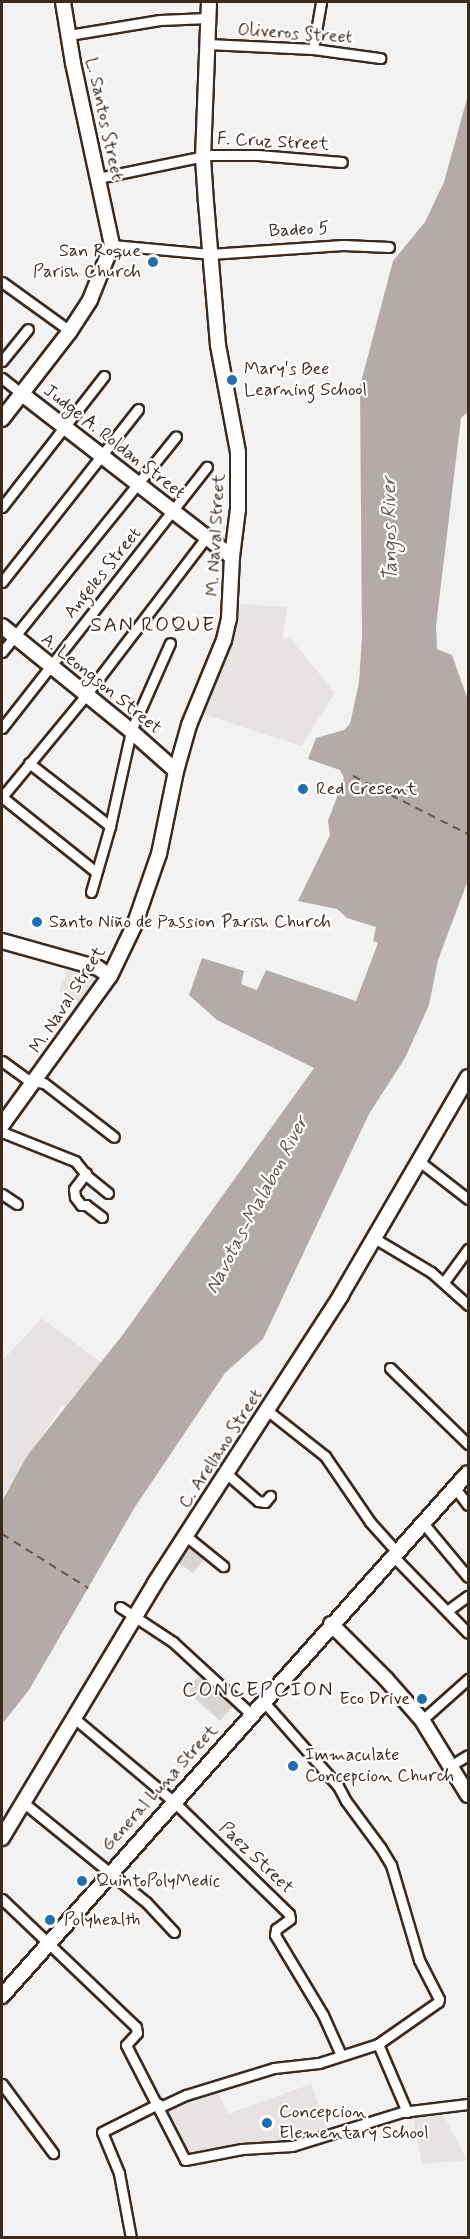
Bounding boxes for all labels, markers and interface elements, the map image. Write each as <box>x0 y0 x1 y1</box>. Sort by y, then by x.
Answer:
street label: Oliveros Street <box>235 19 355 49</box>
street label: L. Santos Street <box>80 54 128 184</box>
street label: F. Cruz Street <box>216 128 330 156</box>
street label: Badeo 5 <box>268 218 330 242</box>
place label: San Roque Parish Church <box>33 241 141 284</box>
marker: San Roque Parish Church <box>146 255 160 269</box>
place label: Mary's Bee Learning School <box>244 359 367 401</box>
marker: Mary's Bee Learning School <box>225 373 239 387</box>
street label: Judge A. Roldan Street <box>38 379 190 505</box>
street label: M. Naval Street <box>202 473 230 597</box>
water label: Tangos River <box>377 475 403 583</box>
street label: Angeles Street <box>59 522 147 624</box>
district label: SAN ROQUE <box>90 612 216 638</box>
street label: A. Leongson Street <box>37 629 165 739</box>
place label: Red Cresent <box>316 778 408 800</box>
marker: Red Cresent <box>294 780 312 798</box>
place label: Santo Niño de Passion Parish Church <box>49 911 325 933</box>
marker: Santo Niño de Passion Parish Church <box>30 915 44 929</box>
street label: M. Naval Street <box>25 942 111 1058</box>
water label: Navotas-Malabon River <box>200 1111 314 1299</box>
street label: C. Arellano Street <box>174 1384 268 1514</box>
district label: CONCEPCION <box>185 1677 331 1703</box>
place label: Eco Drive <box>341 1688 410 1710</box>
marker: Eco Drive <box>415 1692 429 1706</box>
street label: General Luna Street <box>98 1721 222 1855</box>
place label: Immaculate Concepcion Church <box>305 1745 454 1788</box>
marker: Immaculate Concepcion Church <box>286 1759 300 1773</box>
street label: Paez Street <box>215 1818 297 1898</box>
place label: QuintoPolyMedic <box>96 1870 220 1892</box>
marker: QuintoPolyMedic <box>73 1872 91 1890</box>
place label: Polyhealth <box>64 1909 140 1931</box>
marker: Polyhealth <box>41 1911 59 1929</box>
place label: Concepcion Elementary School <box>279 2102 429 2144</box>
marker: Concepcion Elementary School <box>260 2116 274 2130</box>

